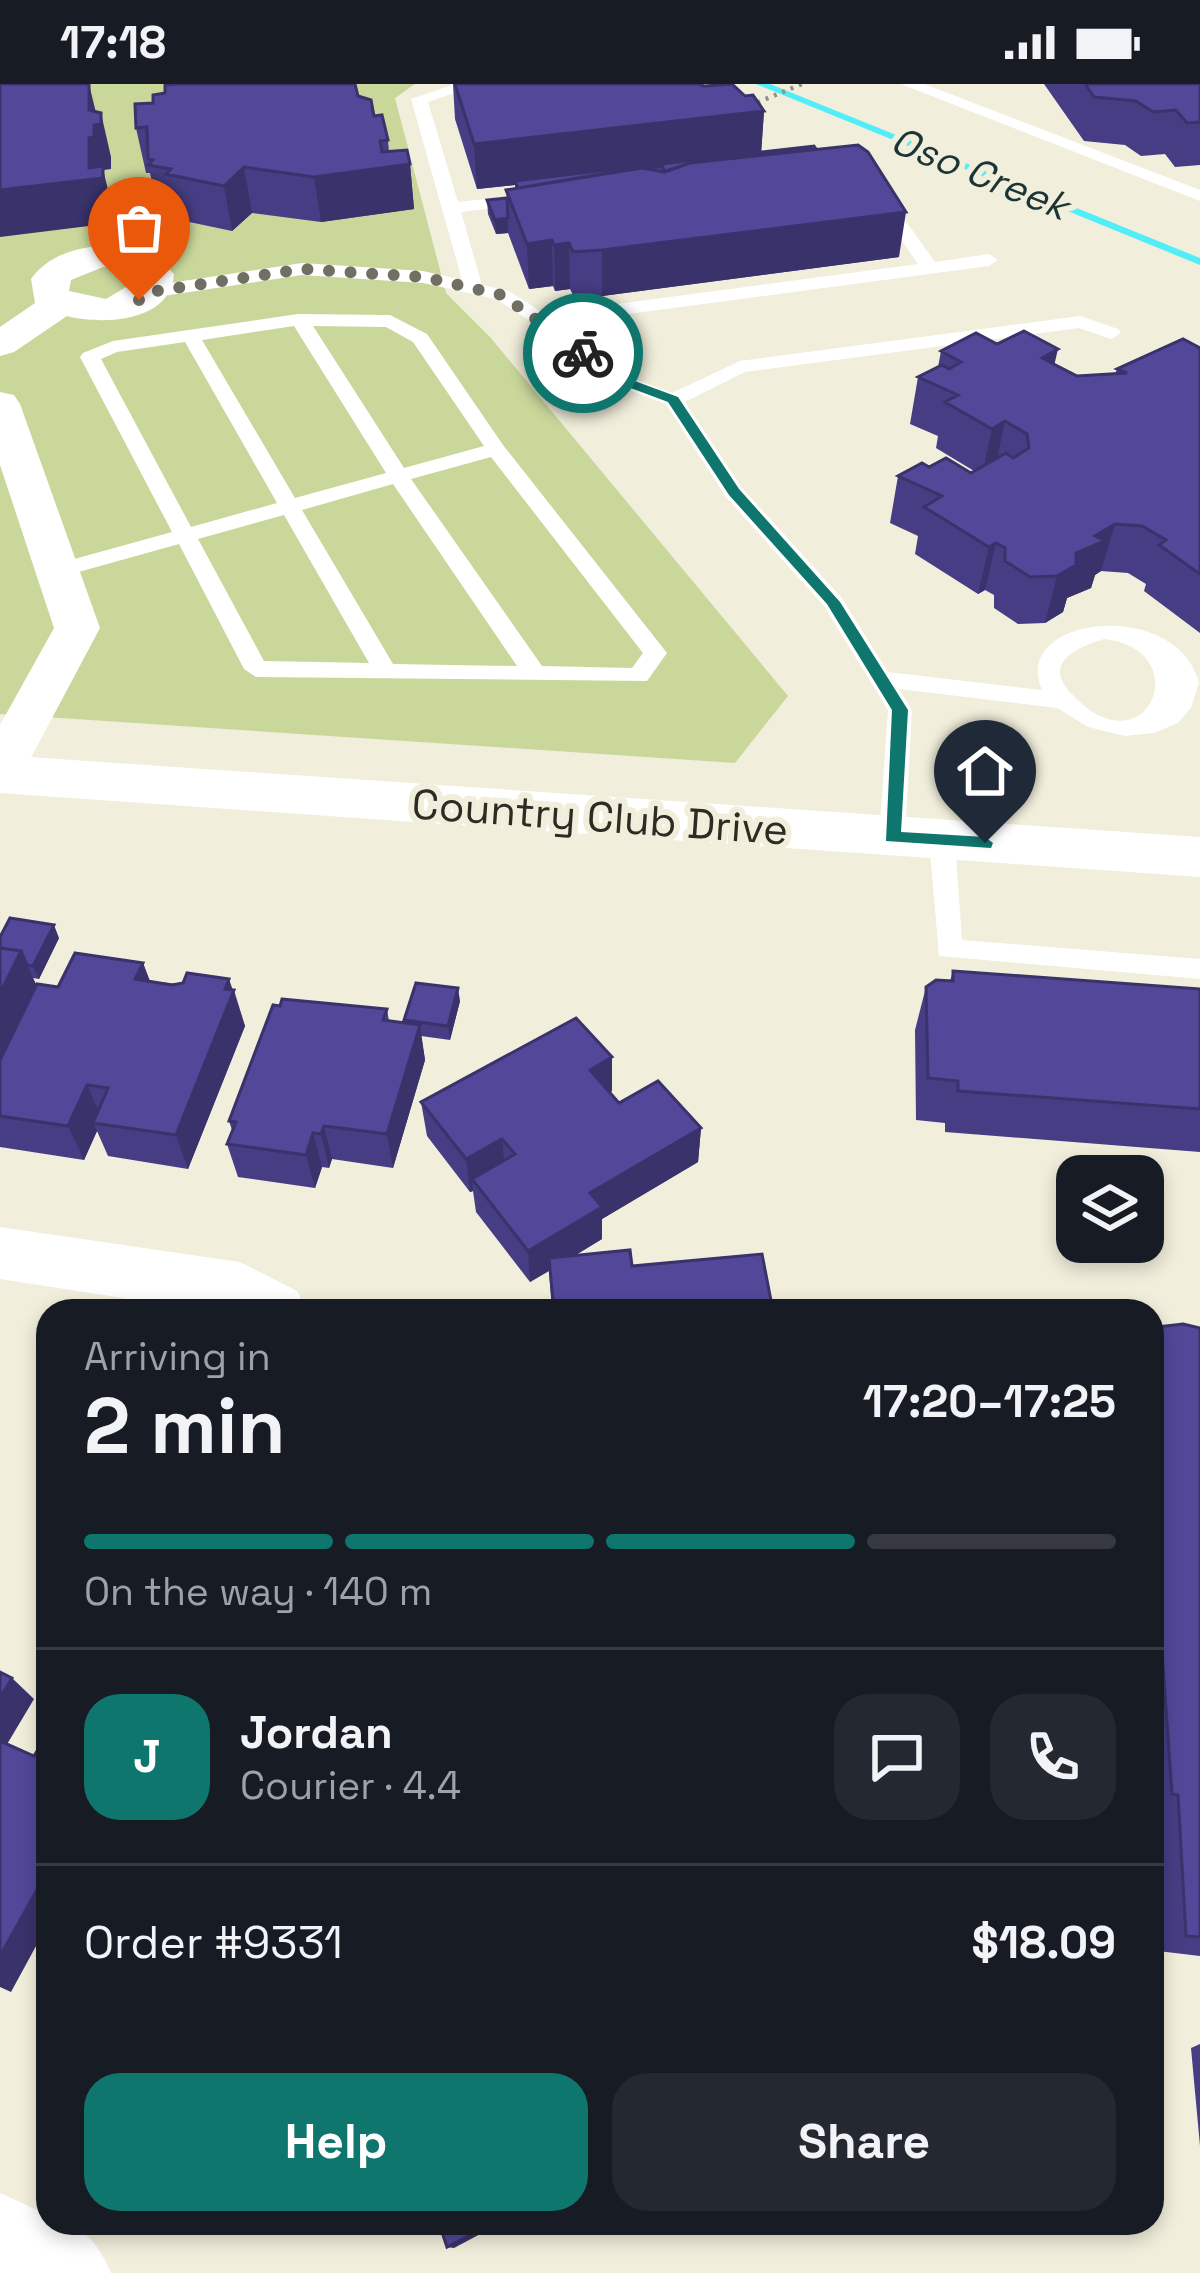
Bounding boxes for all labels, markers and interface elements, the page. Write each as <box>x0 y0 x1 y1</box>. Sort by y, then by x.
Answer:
text: 17:18 <box>60 14 166 71</box>
water label: Oso Creek <box>884 115 1080 232</box>
pin <box>88 177 190 300</box>
icon: bag <box>106 195 172 261</box>
courier <box>523 293 643 413</box>
icon: bike <box>550 320 616 386</box>
pin <box>934 720 1036 843</box>
icon: home <box>952 738 1018 804</box>
street label: Country Club Drive <box>410 777 790 857</box>
map controls <box>1056 1155 1164 1263</box>
button: layers <box>1056 1155 1164 1263</box>
text: Arriving in <box>84 1332 271 1381</box>
text: 17:20–17:25 <box>863 1373 1116 1430</box>
text: 2 min <box>84 1376 286 1476</box>
text: On the way · 140 m <box>84 1567 432 1616</box>
button: chat <box>834 1694 960 1820</box>
button: phone <box>990 1694 1116 1820</box>
text: Jordan <box>240 1704 393 1761</box>
text: J <box>133 1728 161 1785</box>
text: Courier · 4.4 <box>240 1761 461 1810</box>
text: Order #9331 <box>84 1914 343 1971</box>
text: $18.09 <box>972 1914 1116 1971</box>
button: Help <box>84 2073 588 2211</box>
button: Share <box>612 2073 1116 2211</box>

